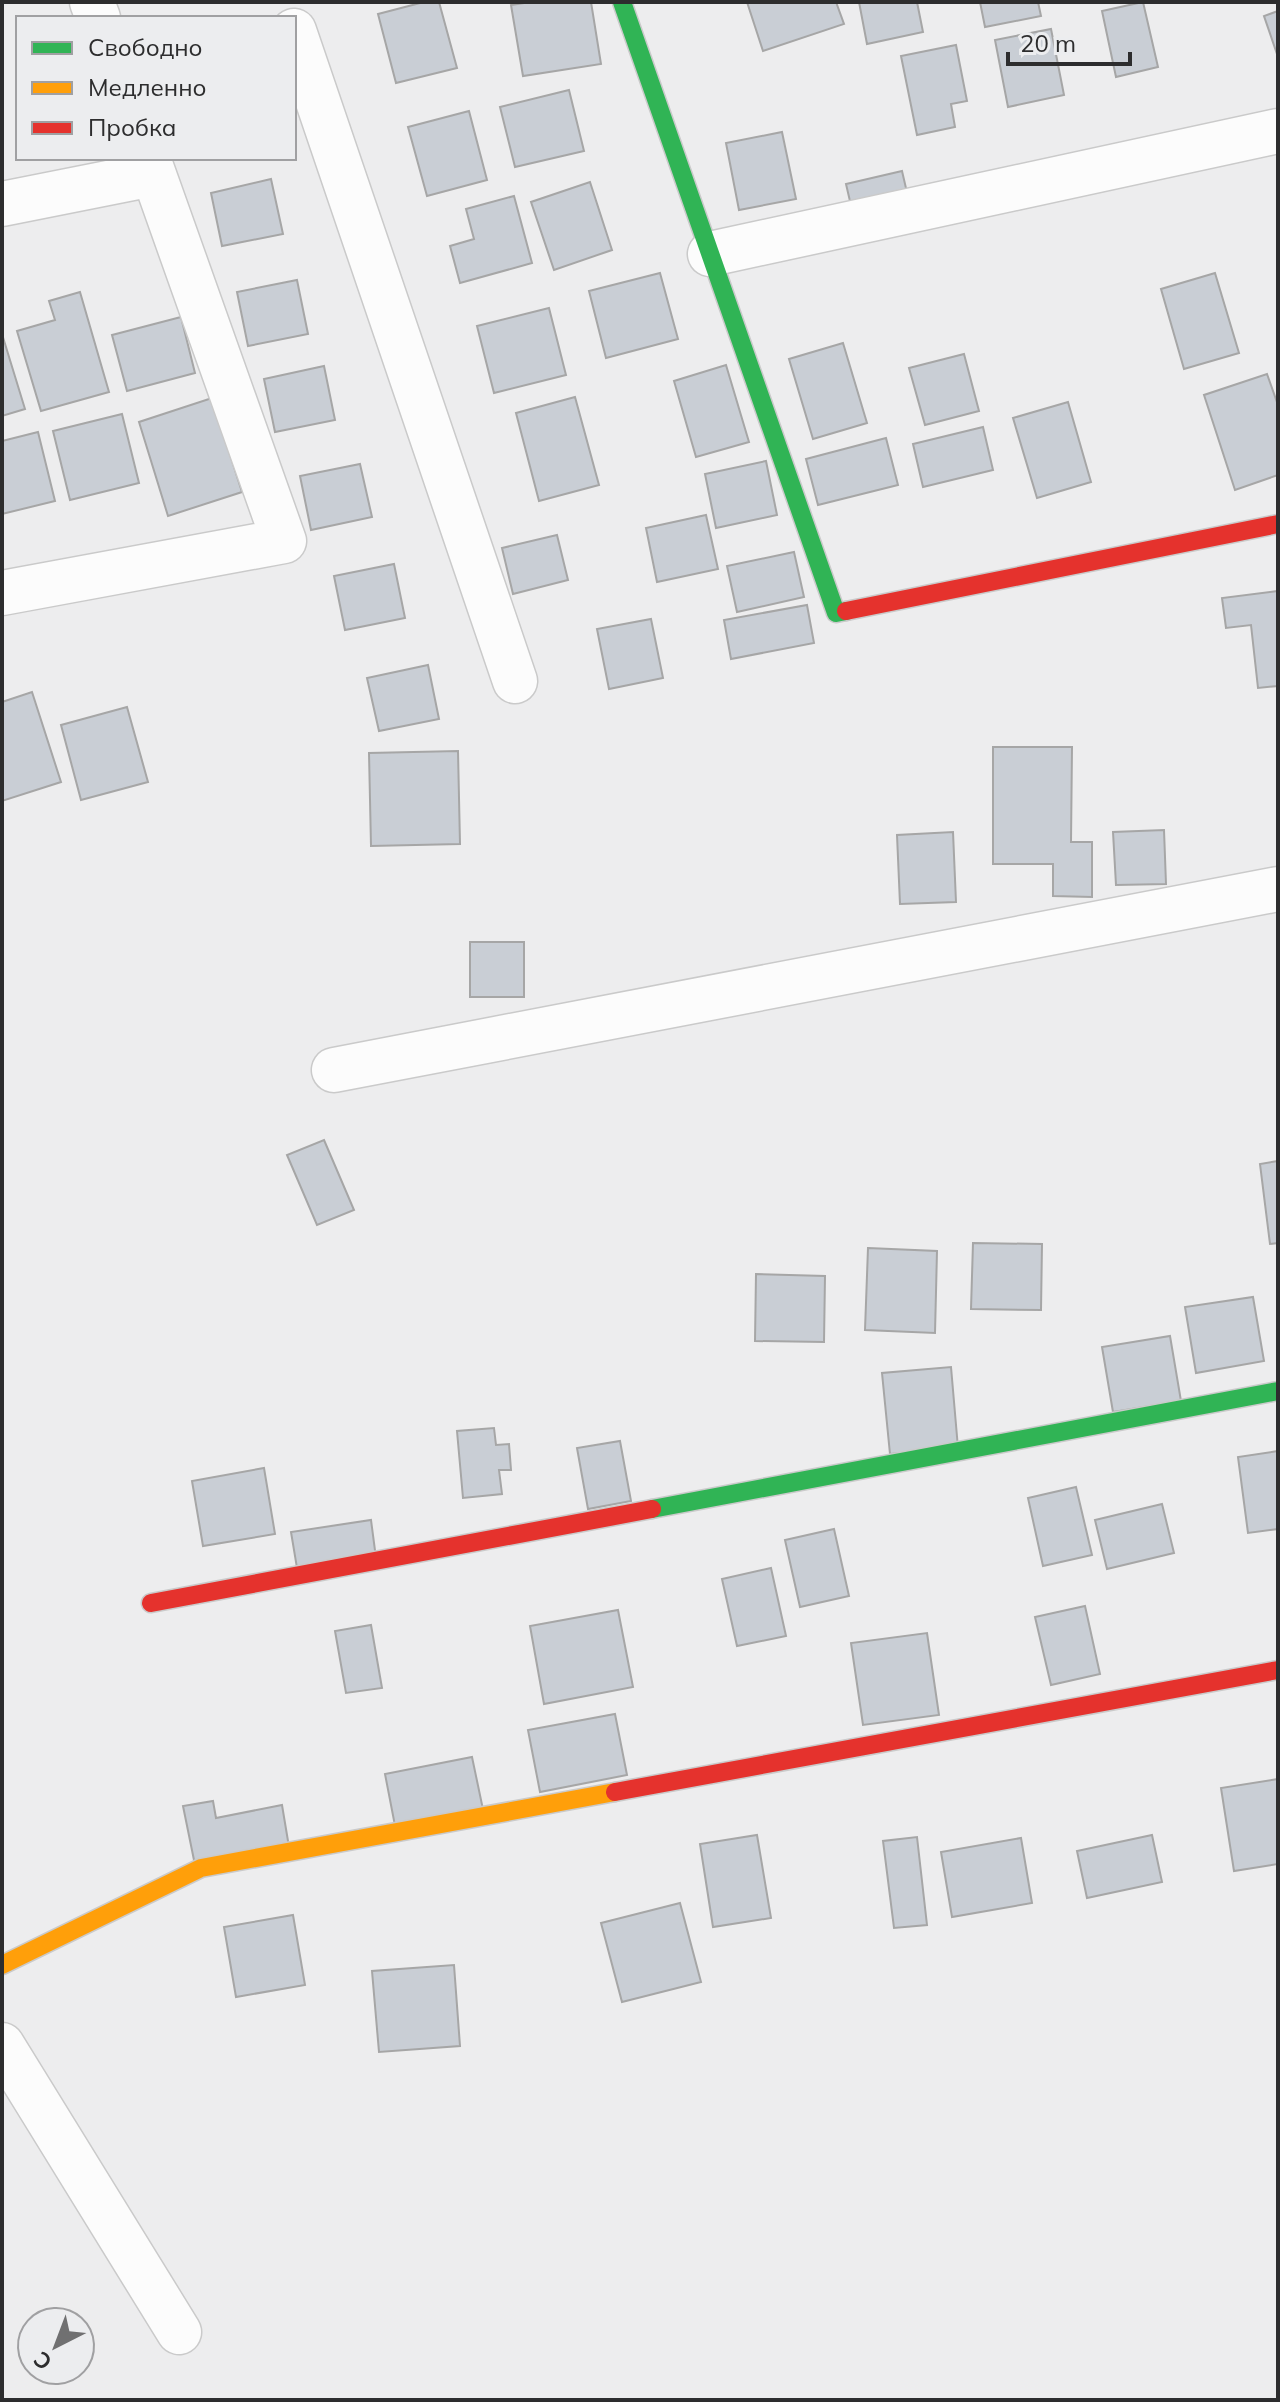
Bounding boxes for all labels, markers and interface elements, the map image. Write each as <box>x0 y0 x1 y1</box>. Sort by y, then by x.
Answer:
legend <box>16 16 296 160</box>
scale bar <box>1008 16 1130 66</box>
text: 20 m <box>1020 28 1076 58</box>
text: Свободно <box>88 32 203 62</box>
text: Медленно <box>88 72 207 102</box>
text: Пробка <box>88 112 176 142</box>
north arrow <box>16 2306 96 2386</box>
text: С <box>28 2345 58 2376</box>

